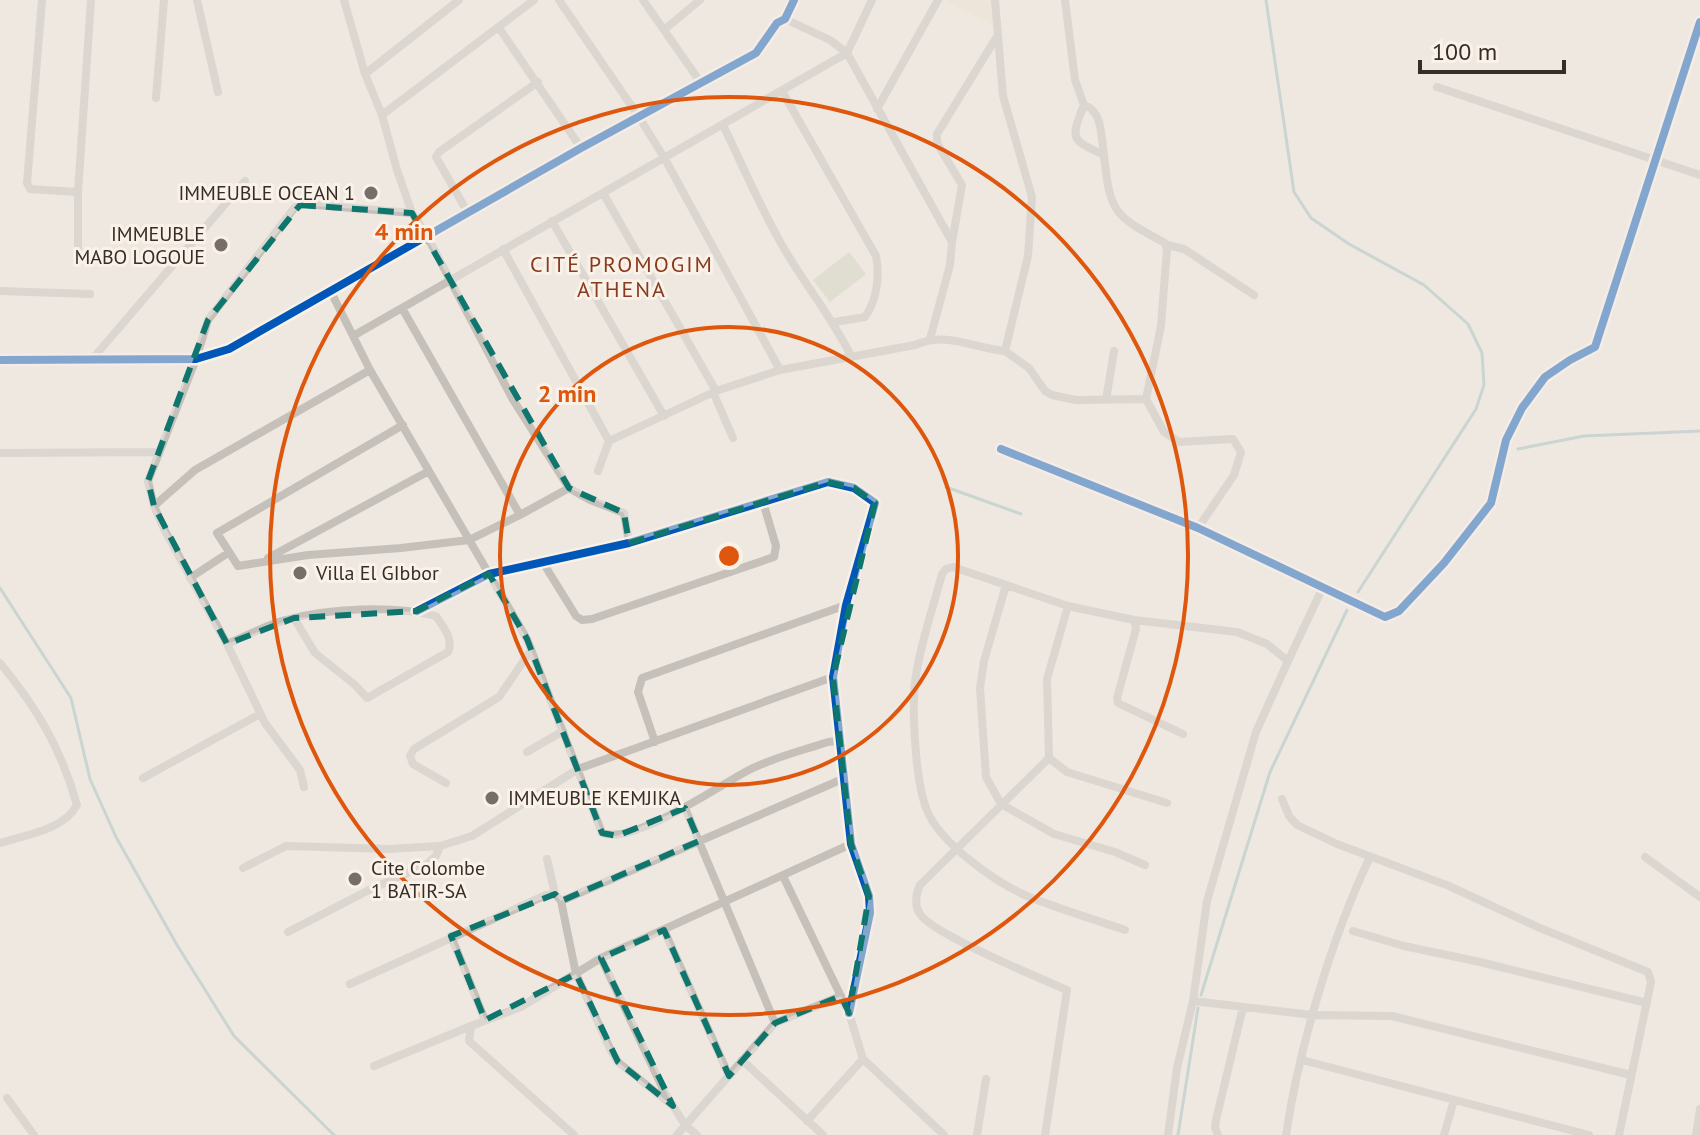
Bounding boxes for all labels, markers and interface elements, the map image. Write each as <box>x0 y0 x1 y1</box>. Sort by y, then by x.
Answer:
scale bar <box>1420 24 1564 74</box>
text: 100 m <box>1432 36 1497 67</box>
place label: IMMEUBLE OCEAN 1 <box>178 180 355 206</box>
marker: IMMEUBLE OCEAN 1 <box>362 184 380 202</box>
text: 4 min <box>375 216 433 247</box>
place label: IMMEUBLE MABO LOGOUE <box>74 221 205 270</box>
marker: IMMEUBLE MABO LOGOUE <box>212 236 230 254</box>
district label: CITÉ PROMOGIM ATHENA <box>530 250 714 303</box>
text: 2 min <box>538 378 596 409</box>
centre of rings <box>715 542 743 570</box>
place label: Villa El GIbbor <box>315 560 439 586</box>
marker: Villa El GIbbor <box>291 564 309 582</box>
place label: IMMEUBLE KEMJIKA <box>508 785 681 811</box>
marker: IMMEUBLE KEMJIKA <box>483 789 501 807</box>
place label: Cite Colombe 1 BATIR-SA <box>371 855 485 904</box>
marker: Cite Colombe 1 BATIR-SA <box>346 870 364 888</box>

